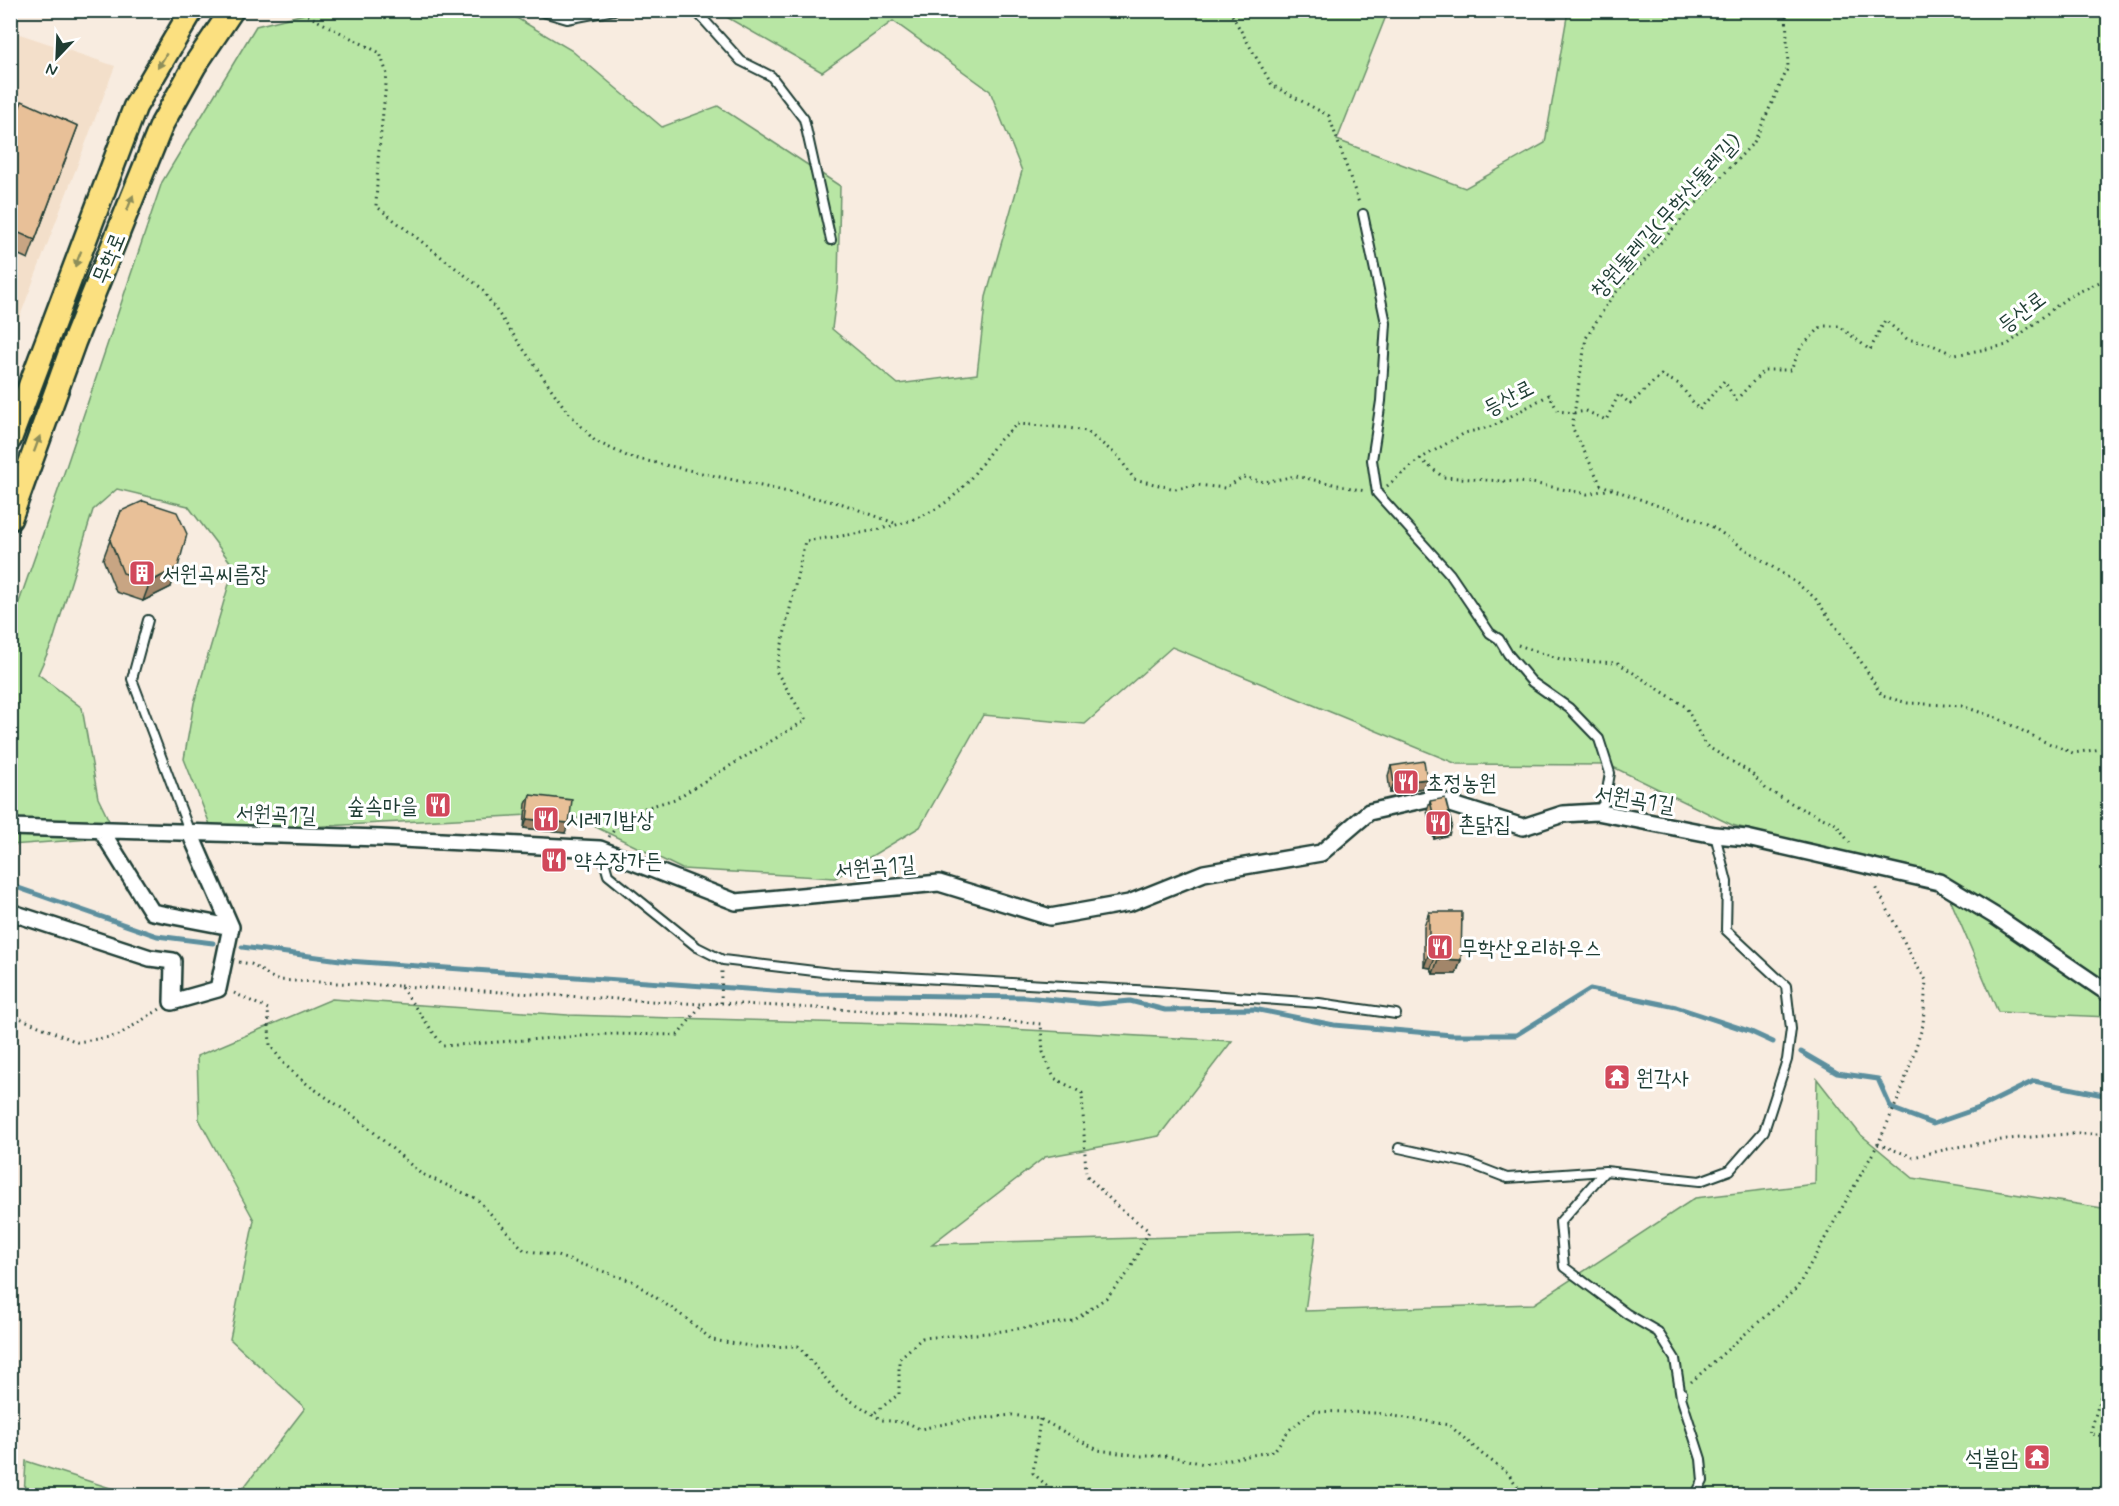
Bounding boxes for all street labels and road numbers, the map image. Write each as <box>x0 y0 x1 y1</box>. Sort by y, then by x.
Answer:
street label: 창원둘레길(무학산둘레길) <box>1585 128 1748 304</box>
street label: 무학로 <box>87 229 133 289</box>
street label: 등산로 <box>1993 285 2052 340</box>
street label: 등산로 <box>1479 374 1539 423</box>
street label: 서원곡1길 <box>1593 780 1677 820</box>
street label: 서원곡1길 <box>235 800 317 830</box>
street label: 서원곡1길 <box>834 851 917 885</box>

